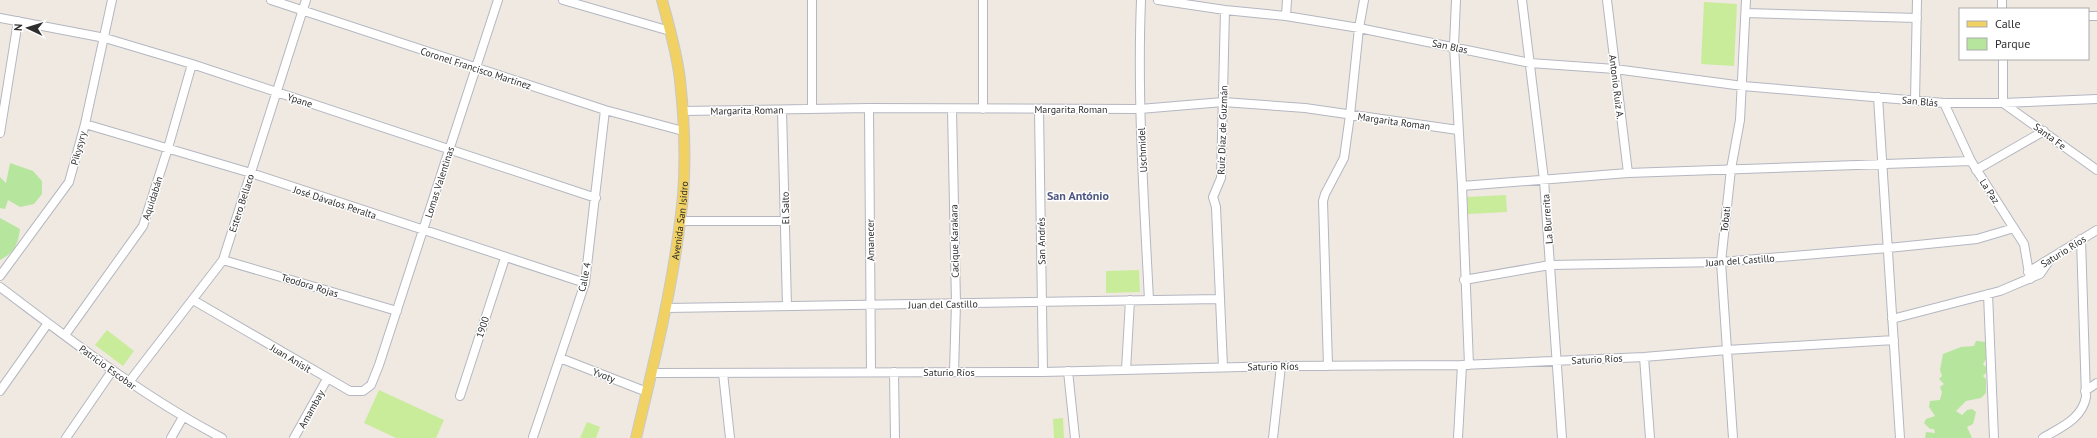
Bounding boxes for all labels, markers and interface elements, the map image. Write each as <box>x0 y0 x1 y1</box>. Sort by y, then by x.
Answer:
north arrow <box>8 8 48 48</box>
legend <box>1959 8 2089 60</box>
text: Calle <box>1995 16 2021 31</box>
text: N <box>11 23 25 31</box>
street label: San Blas <box>1431 36 1469 57</box>
text: Parque <box>1995 36 2030 51</box>
street label: Coronel Francisco Martínez <box>419 44 533 93</box>
street label: Antonio Ruiz A. <box>1606 54 1627 120</box>
street label: Ruíz Díaz de Guzmán <box>1214 85 1231 175</box>
street label: Ypane <box>286 90 314 111</box>
street label: San Blás <box>1901 93 1939 110</box>
street label: Margarita Roman <box>710 103 784 118</box>
street label: Margarita Roman <box>1034 103 1108 116</box>
street label: Margarita Roman <box>1357 110 1431 133</box>
street label: Santa Fe <box>2031 120 2068 153</box>
street label: Uschmidel <box>1135 127 1150 173</box>
street label: Pikysyry <box>68 129 89 167</box>
street label: Lomas Valentinas <box>422 145 457 219</box>
street label: Estero Bellaco <box>226 172 257 234</box>
street label: Aquidabán <box>139 175 166 222</box>
street label: La Paz <box>1977 176 2002 206</box>
street label: Avenida San Isidro <box>669 181 691 261</box>
street label: José Dávalos Peralta <box>291 183 378 222</box>
district label: San António <box>1047 188 1110 203</box>
street label: El Salto <box>779 191 792 224</box>
street label: La Burrerita <box>1539 193 1556 244</box>
street label: Cacique Karakara <box>947 204 962 278</box>
street label: Tobati <box>1717 205 1734 233</box>
street label: San Andrés <box>1035 217 1048 265</box>
street label: Amanecer <box>864 218 877 261</box>
street label: Saturio Ríos <box>2038 232 2088 271</box>
street label: Juan del Castillo <box>1704 252 1775 269</box>
street label: Calle 4 <box>575 261 594 293</box>
street label: Teodora Rojas <box>280 271 340 300</box>
street label: Juan del Castillo <box>907 297 978 312</box>
street label: 1900 <box>473 314 492 340</box>
street label: Juan Anisit <box>267 341 314 376</box>
street label: Patricio Escobar <box>76 342 139 393</box>
street label: Saturio Ríos <box>1571 352 1623 367</box>
street label: Saturio Ríos <box>1247 360 1299 373</box>
street label: Yvoty <box>591 365 617 386</box>
street label: Saturio Ríos <box>923 366 975 379</box>
street label: Amambay <box>296 387 327 431</box>

